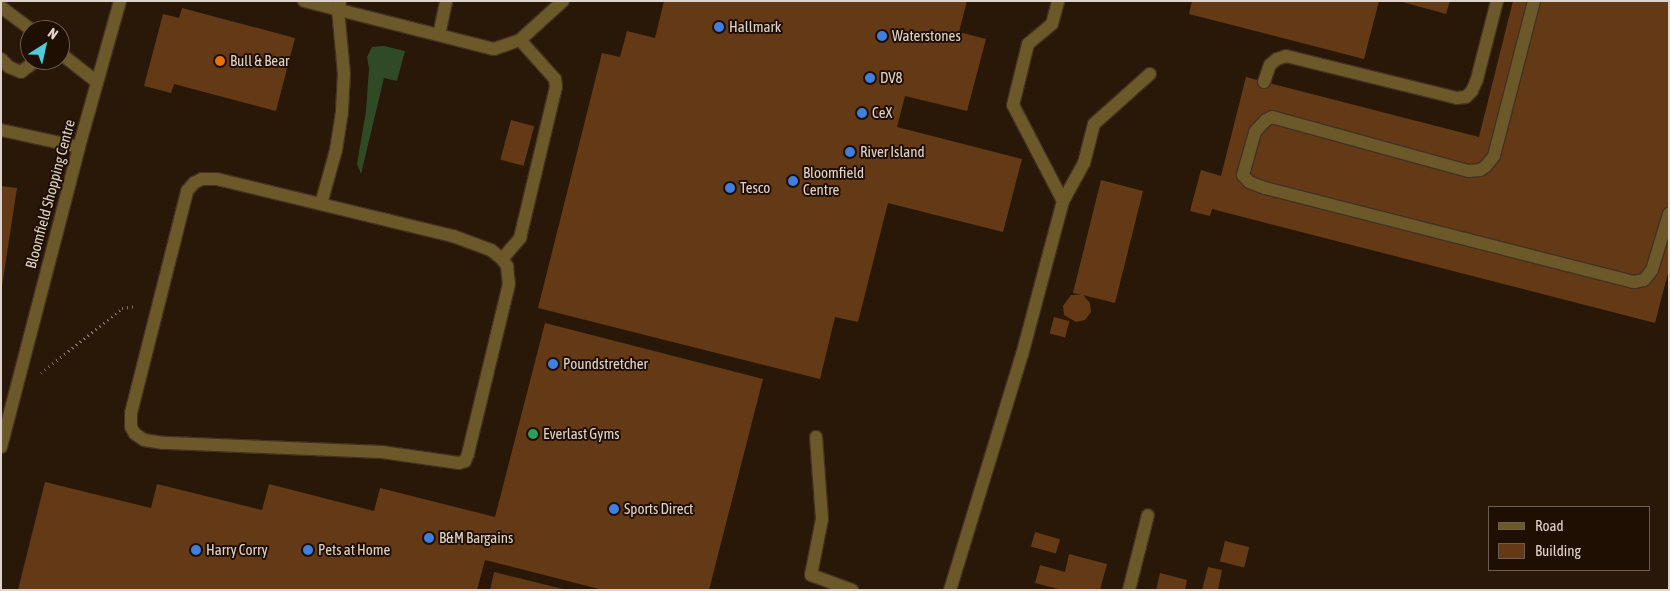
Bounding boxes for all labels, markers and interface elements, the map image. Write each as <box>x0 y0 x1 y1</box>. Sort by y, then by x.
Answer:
place label: Hallmark <box>729 18 781 36</box>
north arrow <box>20 20 70 70</box>
marker: Hallmark <box>713 21 725 33</box>
text: N <box>45 25 61 42</box>
place label: Waterstones <box>892 27 961 45</box>
marker: Waterstones <box>876 30 888 42</box>
place label: Bull & Bear <box>230 52 290 70</box>
marker: Bull & Bear <box>214 55 226 67</box>
place label: DV8 <box>880 69 903 87</box>
marker: DV8 <box>864 72 876 84</box>
place label: CeX <box>872 104 892 122</box>
marker: CeX <box>856 107 868 119</box>
street label: Bloomfield Shopping Centre <box>21 117 79 271</box>
place label: River Island <box>860 143 925 161</box>
marker: River Island <box>844 146 856 158</box>
place label: Bloomfield Centre <box>803 163 864 198</box>
marker: Bloomfield Centre <box>787 175 799 187</box>
place label: Tesco <box>740 179 770 197</box>
marker: Tesco <box>724 182 736 194</box>
place label: Poundstretcher <box>563 355 648 373</box>
marker: Poundstretcher <box>547 358 559 370</box>
place label: Everlast Gyms <box>543 425 619 443</box>
marker: Everlast Gyms <box>527 428 539 440</box>
place label: Sports Direct <box>624 500 693 518</box>
marker: Sports Direct <box>608 503 620 515</box>
legend <box>1488 506 1650 571</box>
text: Road <box>1535 517 1564 534</box>
place label: B&M Bargains <box>439 529 513 547</box>
marker: B&M Bargains <box>423 532 435 544</box>
place label: Harry Corry <box>206 541 268 559</box>
place label: Pets at Home <box>318 541 390 559</box>
text: Building <box>1535 542 1581 559</box>
marker: Harry Corry <box>190 544 202 556</box>
marker: Pets at Home <box>302 544 314 556</box>

